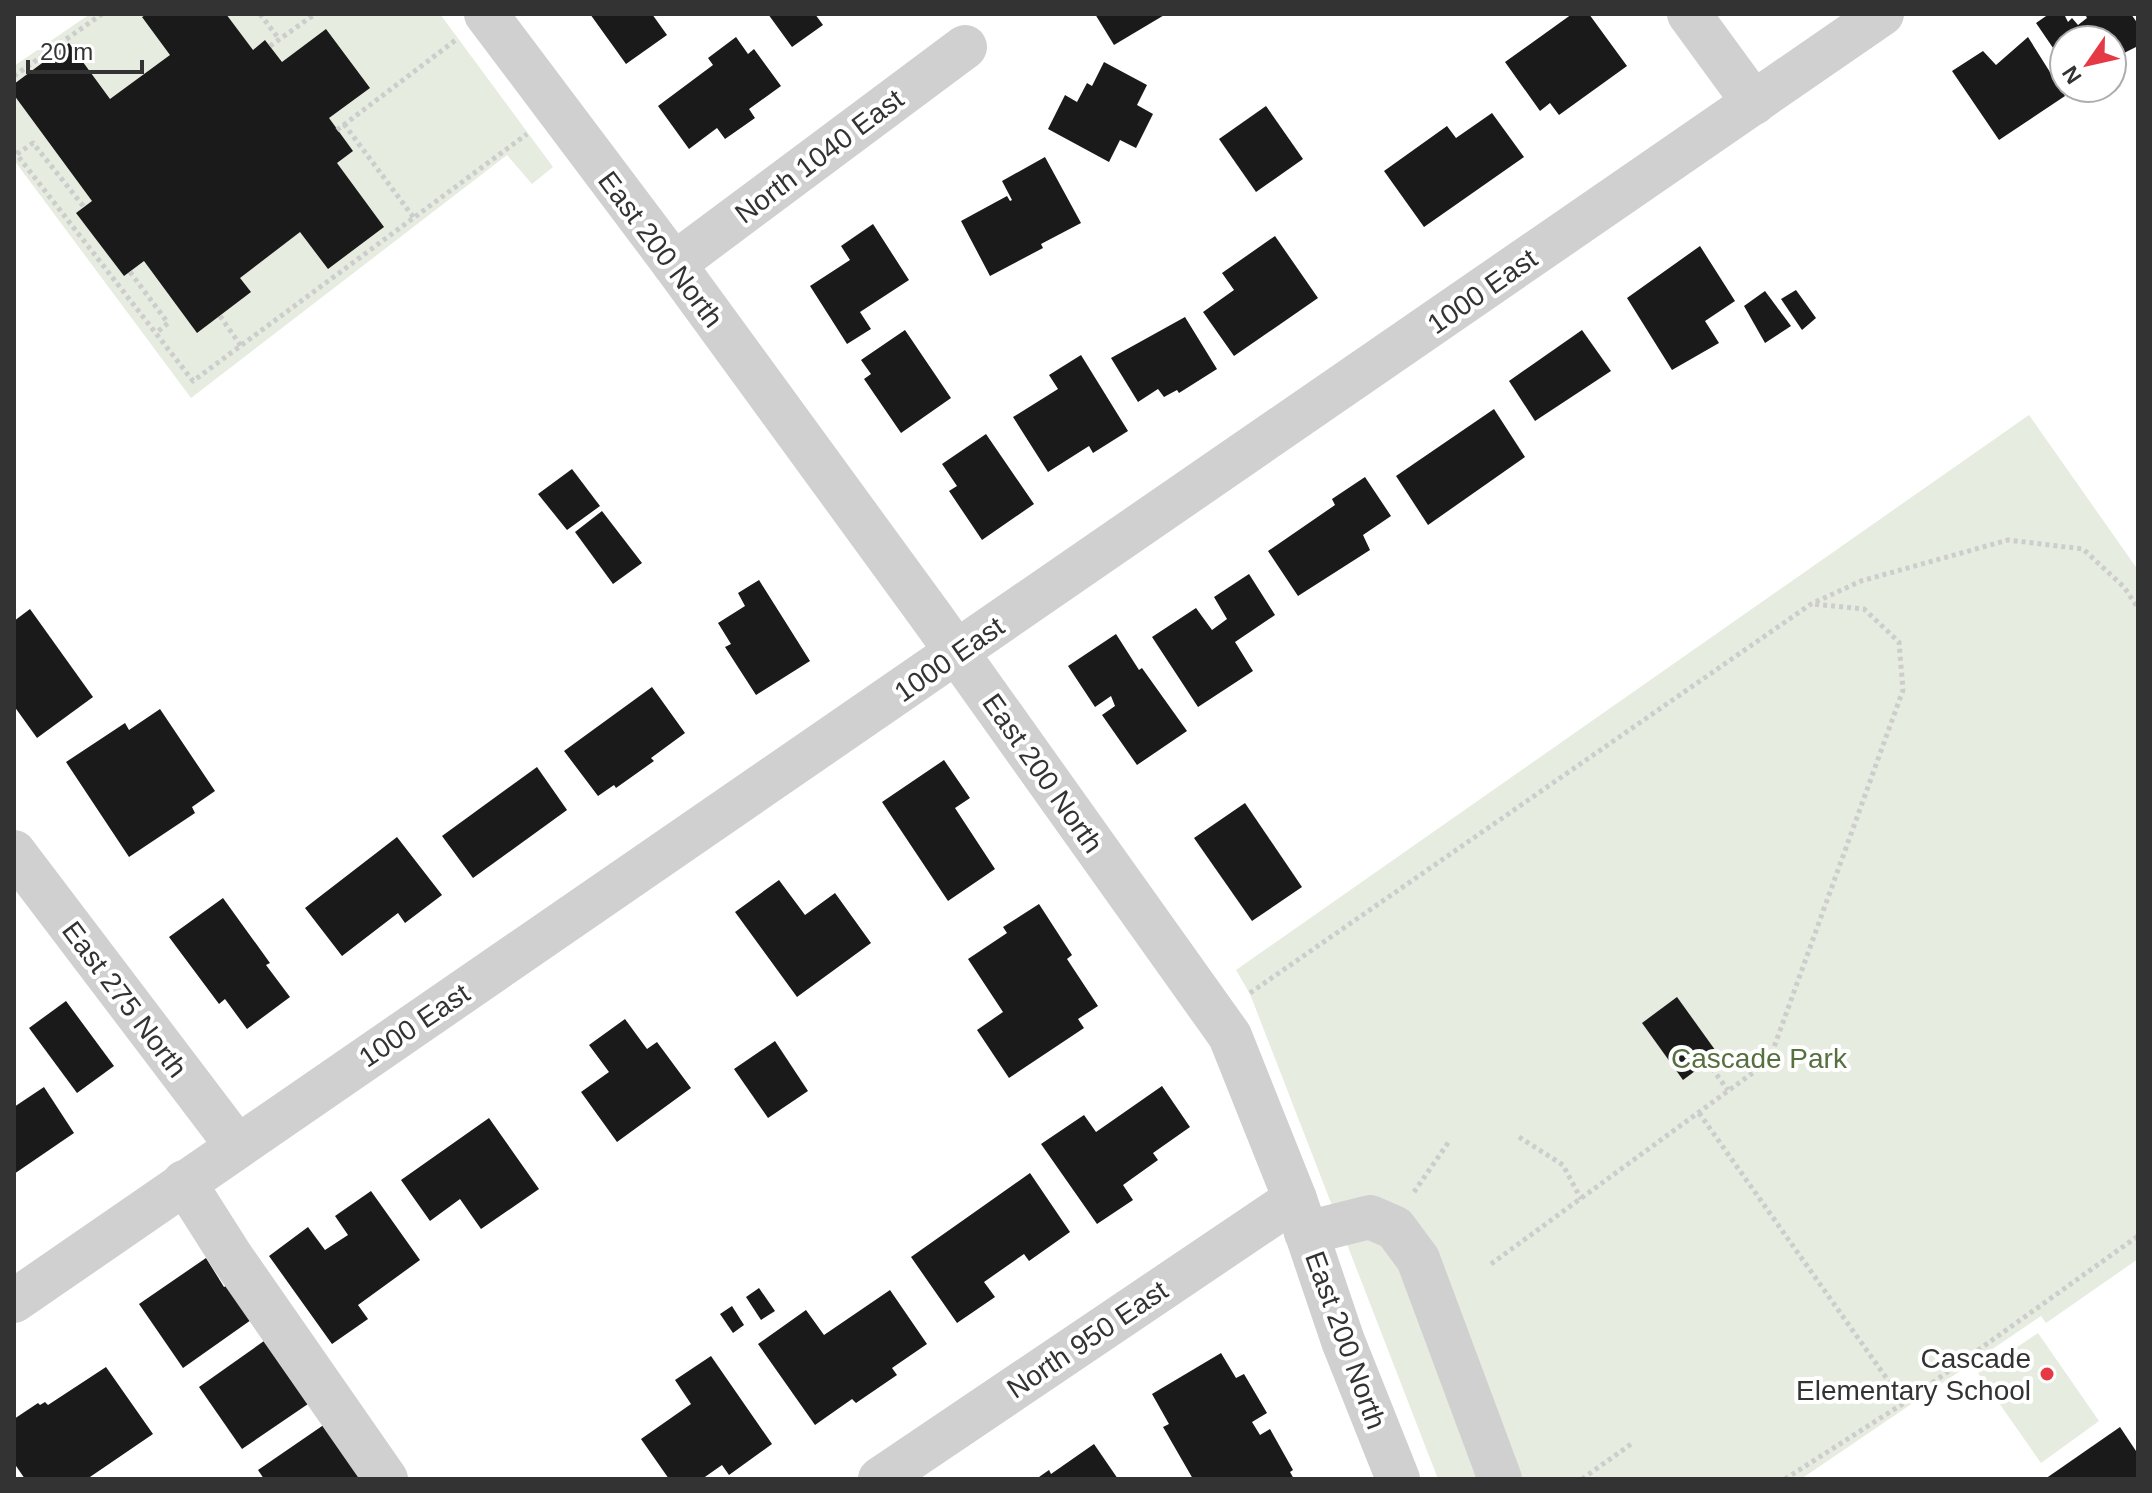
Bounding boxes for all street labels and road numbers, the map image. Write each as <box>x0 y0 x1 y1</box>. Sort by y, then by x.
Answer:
street label: North 1040 East <box>729 83 910 230</box>
street label: East 200 North <box>592 165 729 333</box>
street label: 1000 East <box>1422 242 1543 340</box>
street label: 1000 East <box>889 610 1010 708</box>
street label: East 200 North <box>976 688 1109 859</box>
street label: East 275 North <box>56 915 193 1083</box>
street label: 1000 East <box>353 977 475 1074</box>
street label: East 200 North <box>1299 1247 1392 1433</box>
street label: North 950 East <box>1001 1274 1174 1404</box>

